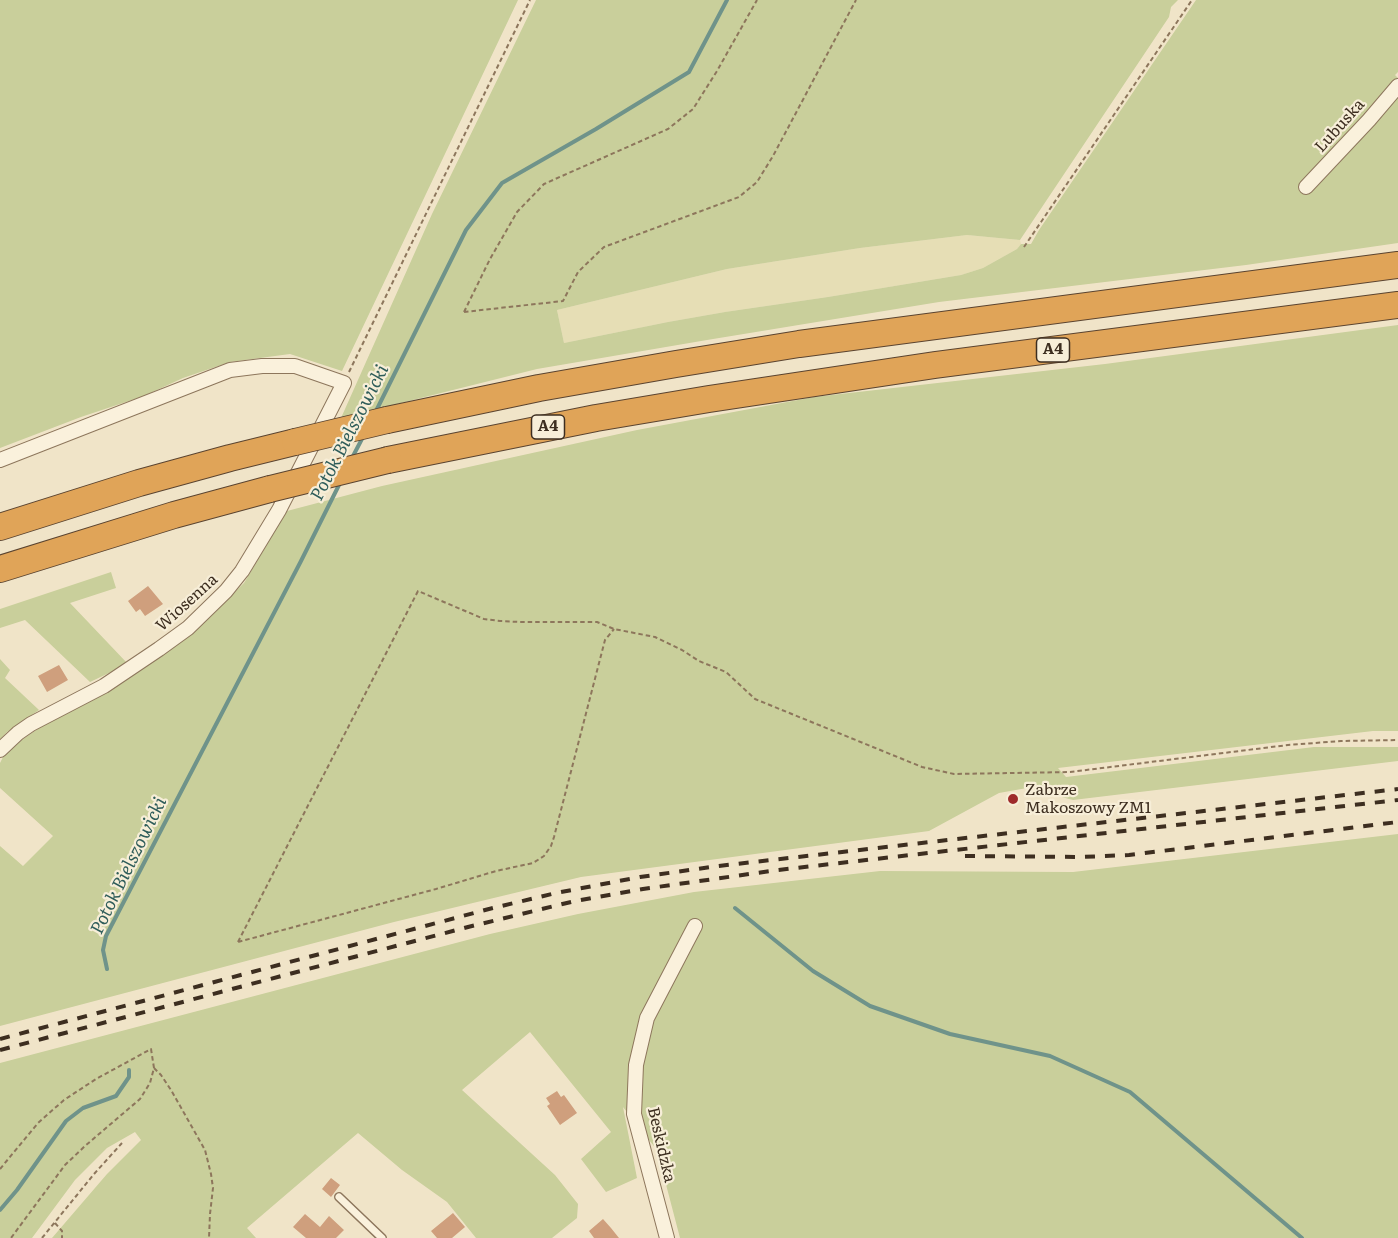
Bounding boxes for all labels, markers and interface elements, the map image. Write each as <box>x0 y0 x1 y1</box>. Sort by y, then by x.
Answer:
street label: Lubuska <box>1311 95 1369 157</box>
road number: A4 <box>1036 338 1070 362</box>
water label: Potok Bielszowicki <box>306 361 394 505</box>
road number: A4 <box>532 415 564 439</box>
street label: Wiosenna <box>152 570 222 636</box>
place label: Zabrze Makoszowy ZM1 <box>1025 780 1151 818</box>
marker: Zabrze Makoszowy ZM1 <box>1006 792 1020 806</box>
water label: Potok Bielszowicki <box>86 794 172 938</box>
street label: Beskidzka <box>643 1105 679 1185</box>

